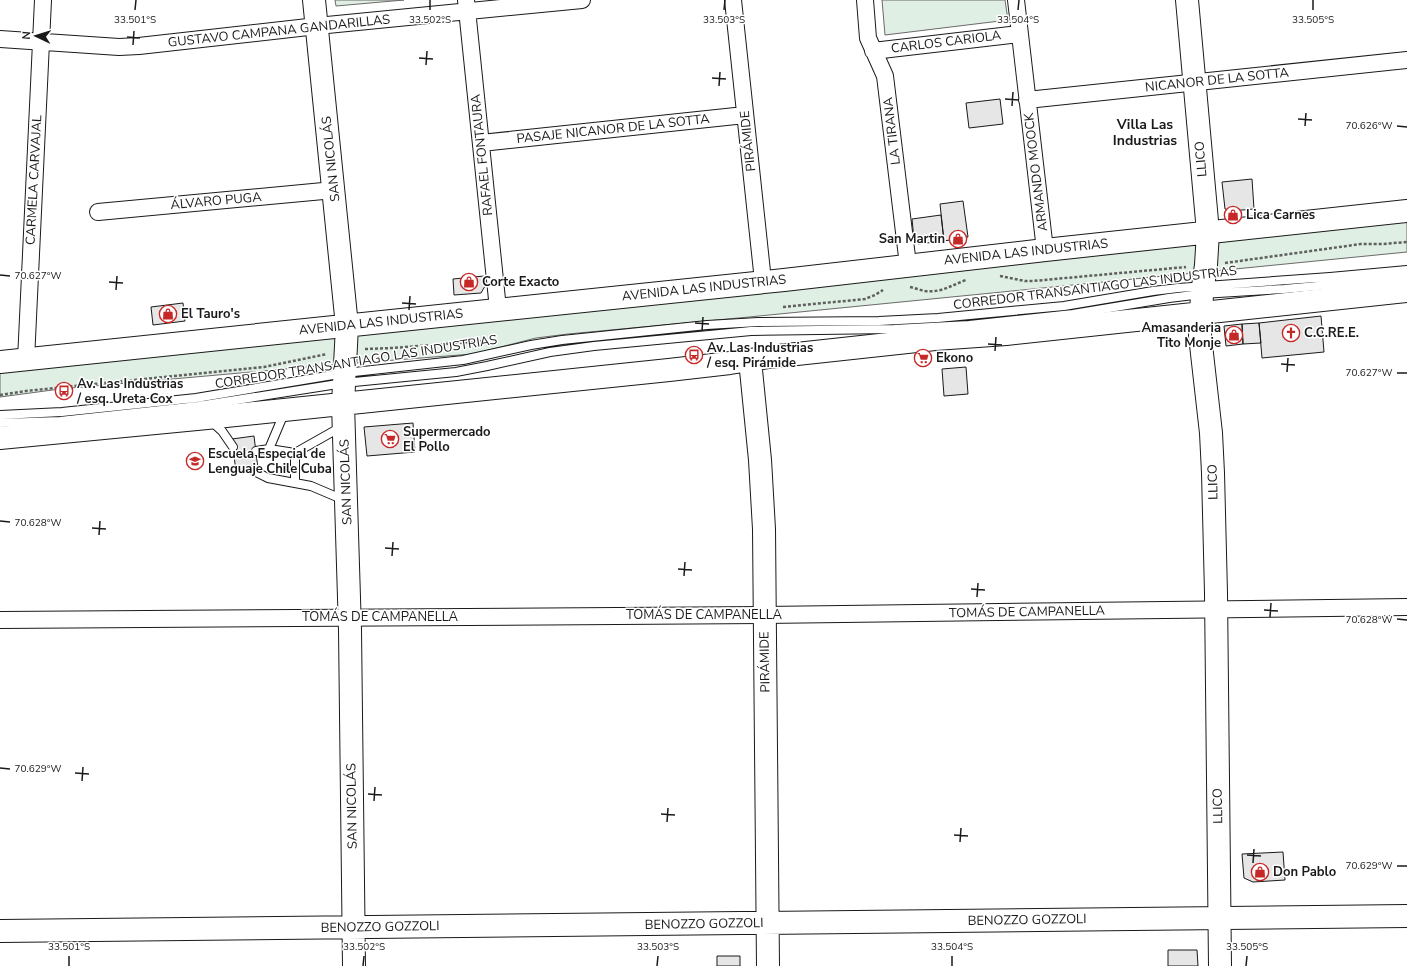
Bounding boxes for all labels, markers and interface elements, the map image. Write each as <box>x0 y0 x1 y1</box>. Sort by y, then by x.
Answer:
street label: GUSTAVO CAMPANA GANDARILLAS <box>167 10 391 52</box>
text: 33.501°S <box>114 13 156 27</box>
text: 33.502°S <box>409 13 451 27</box>
text: 33.503°S <box>703 13 745 27</box>
text: 33.504°S <box>997 13 1039 27</box>
text: 33.505°S <box>1292 13 1334 27</box>
north arrow <box>16 16 56 56</box>
street label: CARLOS CARIOLA <box>890 26 1003 58</box>
text: N <box>19 31 34 40</box>
street label: NICANOR DE LA SOTTA <box>1144 63 1290 96</box>
street label: RAFAEL FONTAURA <box>467 93 497 217</box>
street label: LA TIRANA <box>879 96 905 166</box>
street label: PASAJE NICANOR DE LA SOTTA <box>516 110 711 148</box>
street label: PIRÁMIDE <box>735 110 760 173</box>
street label: ARMANDO MOOCK <box>1020 111 1052 232</box>
street label: CARMELA CARVAJAL <box>22 114 46 246</box>
street label: SAN NICOLÁS <box>317 115 344 203</box>
district label: Villa Las Industrias <box>1113 115 1177 150</box>
text: 70.626°W <box>1345 119 1393 133</box>
street label: LLICO <box>1190 140 1212 178</box>
street label: ÁLVARO PUGA <box>170 187 263 214</box>
shop icon: Lica Carnes <box>1223 205 1243 225</box>
place label: Lica Carnes <box>1246 206 1315 224</box>
shop icon: San Martin <box>948 229 968 249</box>
place label: San Martin <box>879 230 945 248</box>
street label: AVENIDA LAS INDUSTRIAS <box>943 234 1109 270</box>
street label: CORREDOR TRANSANTIAGO LAS INDUSTRIAS <box>952 262 1238 314</box>
text: 70.627°W <box>14 269 62 283</box>
street label: AVENIDA LAS INDUSTRIAS <box>621 270 787 306</box>
shop icon: Corte Exacto <box>459 272 479 292</box>
place label: Corte Exacto <box>482 273 559 291</box>
shop icon: El Tauro's <box>158 304 178 324</box>
street label: AVENIDA LAS INDUSTRIAS <box>298 304 464 340</box>
place label: El Tauro's <box>181 305 240 323</box>
place label: Amasanderia Tito Monje <box>1141 319 1221 352</box>
church icon: C.C.RE.E. <box>1281 323 1301 343</box>
place label: C.C.RE.E. <box>1304 324 1359 342</box>
shop icon: Amasanderia Tito Monje <box>1224 325 1244 345</box>
street label: CORREDOR TRANSANTIAGO LAS INDUSTRIAS <box>214 331 498 393</box>
place label: Av. Las Industrias / esq. Pirámide <box>706 339 813 372</box>
bus stop icon: Av. Las Industrias / esq. Pirámide <box>684 345 704 365</box>
supermarket icon: Ekono <box>913 348 933 368</box>
place label: Ekono <box>936 349 973 367</box>
text: 70.627°W <box>1345 366 1393 380</box>
place label: Av. Las Industrias / esq. Ureta Cox <box>76 375 183 408</box>
bus stop icon: Av. Las Industrias / esq. Ureta Cox <box>54 381 74 401</box>
place label: Supermercado El Pollo <box>403 423 491 456</box>
supermarket icon: Supermercado El Pollo <box>380 429 400 449</box>
street label: SAN NICOLÁS <box>335 439 356 525</box>
place label: Escuela Especial de Lenguaje Chile Cuba <box>208 445 332 478</box>
school or university icon: Escuela Especial de Lenguaje Chile Cuba <box>185 451 205 471</box>
street label: LLICO <box>1203 464 1223 500</box>
text: 70.628°W <box>14 516 62 530</box>
street label: TOMÁS DE CAMPANELLA <box>949 601 1106 622</box>
street label: TOMÁS DE CAMPANELLA <box>626 605 783 624</box>
street label: TOMÁS DE CAMPANELLA <box>302 607 459 626</box>
text: 70.628°W <box>1345 613 1393 627</box>
street label: PIRÁMIDE <box>754 631 775 693</box>
text: 70.629°W <box>14 762 62 776</box>
street label: SAN NICOLÁS <box>341 763 362 849</box>
street label: LLICO <box>1209 788 1227 824</box>
text: 70.629°W <box>1345 859 1393 873</box>
shop icon: Don Pablo <box>1250 862 1270 882</box>
place label: Don Pablo <box>1273 863 1336 881</box>
street label: BENOZZO GOZZOLI <box>967 910 1087 930</box>
street label: BENOZZO GOZZOLI <box>644 914 764 934</box>
street label: BENOZZO GOZZOLI <box>320 917 440 937</box>
text: 33.501°S <box>48 940 90 954</box>
text: 33.502°S <box>343 940 385 954</box>
text: 33.503°S <box>637 940 679 954</box>
text: 33.504°S <box>931 940 973 954</box>
text: 33.505°S <box>1226 940 1268 954</box>

